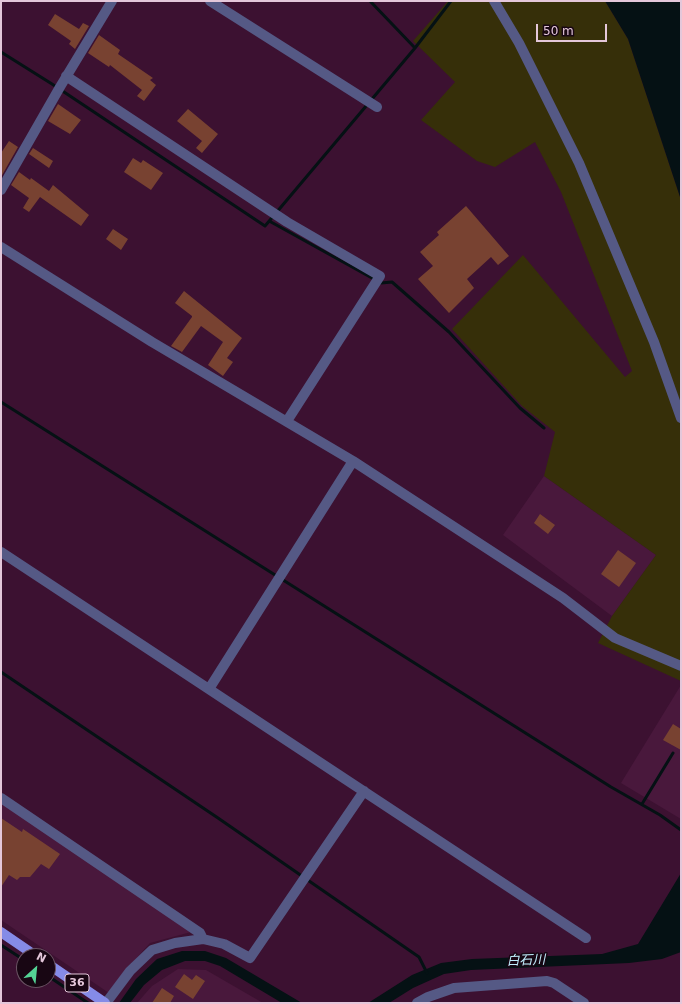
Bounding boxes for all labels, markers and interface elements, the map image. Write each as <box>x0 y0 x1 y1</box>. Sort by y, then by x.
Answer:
scale bar <box>538 16 609 42</box>
text: 50 m <box>543 24 574 38</box>
north arrow <box>16 948 56 988</box>
text: N <box>34 950 48 966</box>
water label: 白石川 <box>506 953 546 969</box>
road number: 36 <box>65 974 89 992</box>

